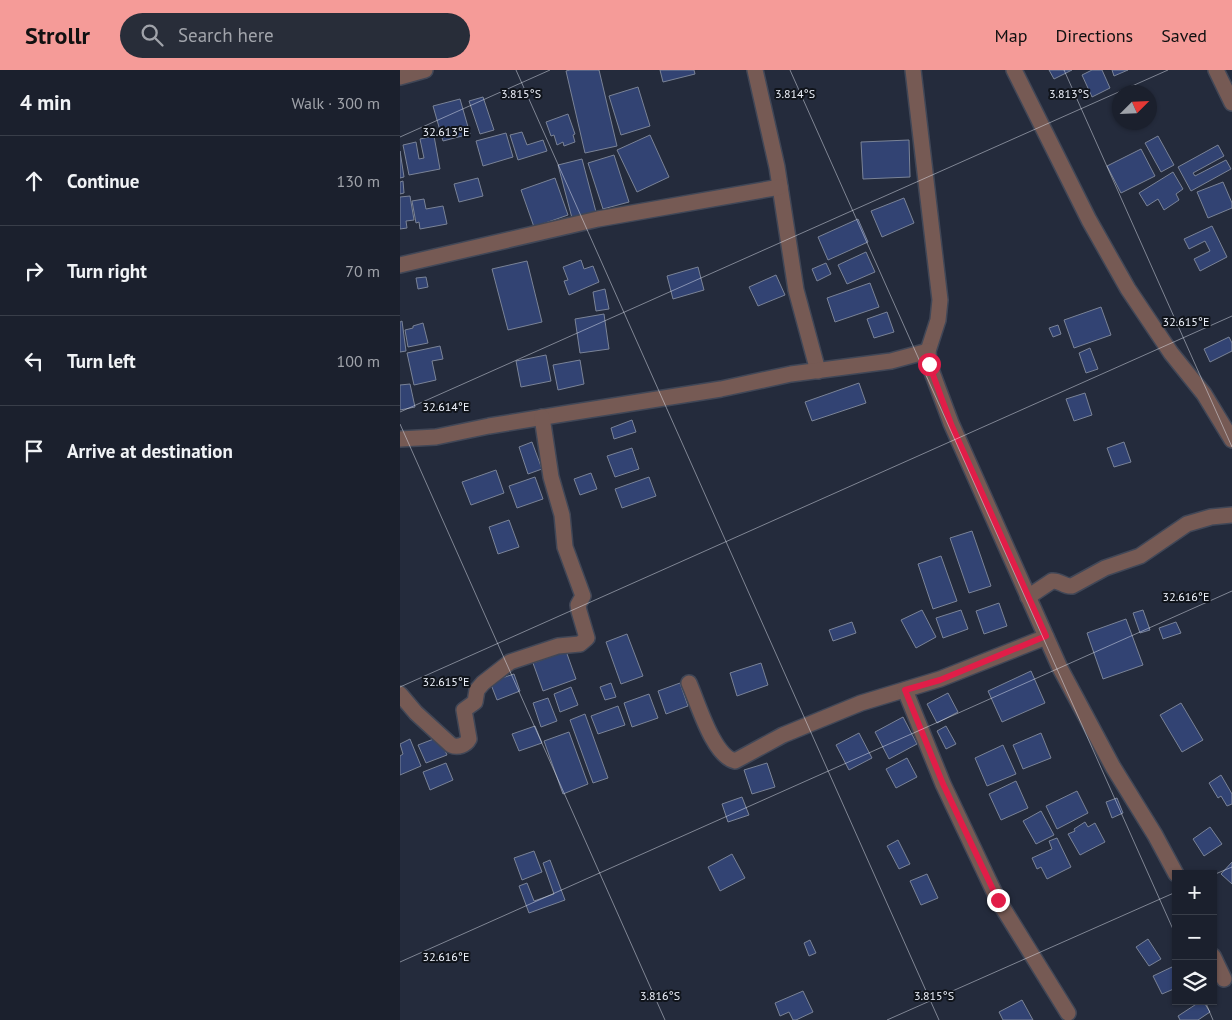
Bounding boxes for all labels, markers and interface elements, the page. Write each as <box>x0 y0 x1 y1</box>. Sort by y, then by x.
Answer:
search box <box>120 13 470 58</box>
text: Strollr <box>25 20 90 51</box>
icon: search <box>138 21 166 49</box>
text: Search here <box>178 23 274 47</box>
text: Map <box>995 24 1027 47</box>
text: Directions <box>1055 24 1133 47</box>
text: Saved <box>1161 24 1207 47</box>
north arrow <box>1112 85 1157 130</box>
text: 3.815°S <box>501 86 541 101</box>
text: 3.814°S <box>775 86 815 101</box>
text: 3.813°S <box>1049 86 1089 101</box>
text: 4 min <box>20 89 71 116</box>
text: Walk · 300 m <box>291 93 380 113</box>
text: 32.613°E <box>423 124 469 139</box>
icon: ahead <box>20 167 48 195</box>
text: Continue <box>67 169 139 193</box>
text: 130 m <box>337 171 380 191</box>
icon: right <box>20 257 48 285</box>
text: Turn right <box>67 259 147 283</box>
text: 70 m <box>345 261 380 281</box>
text: 32.615°E <box>1163 314 1209 329</box>
icon: left <box>20 347 48 375</box>
text: Turn left <box>67 349 136 373</box>
text: 100 m <box>337 351 380 371</box>
route start <box>918 353 941 376</box>
text: 32.614°E <box>423 399 469 414</box>
icon: arrive <box>20 437 48 465</box>
text: Arrive at destination <box>67 439 233 463</box>
text: 32.616°E <box>1163 589 1209 604</box>
text: 32.615°E <box>423 674 469 689</box>
map controls <box>1172 870 1217 1005</box>
button: + <box>1172 870 1217 915</box>
route end <box>987 889 1010 912</box>
button: − <box>1172 915 1217 960</box>
text: 32.616°E <box>423 949 469 964</box>
button: layers <box>1172 960 1217 1005</box>
text: 3.816°S <box>640 988 680 1003</box>
text: 3.815°S <box>914 988 954 1003</box>

